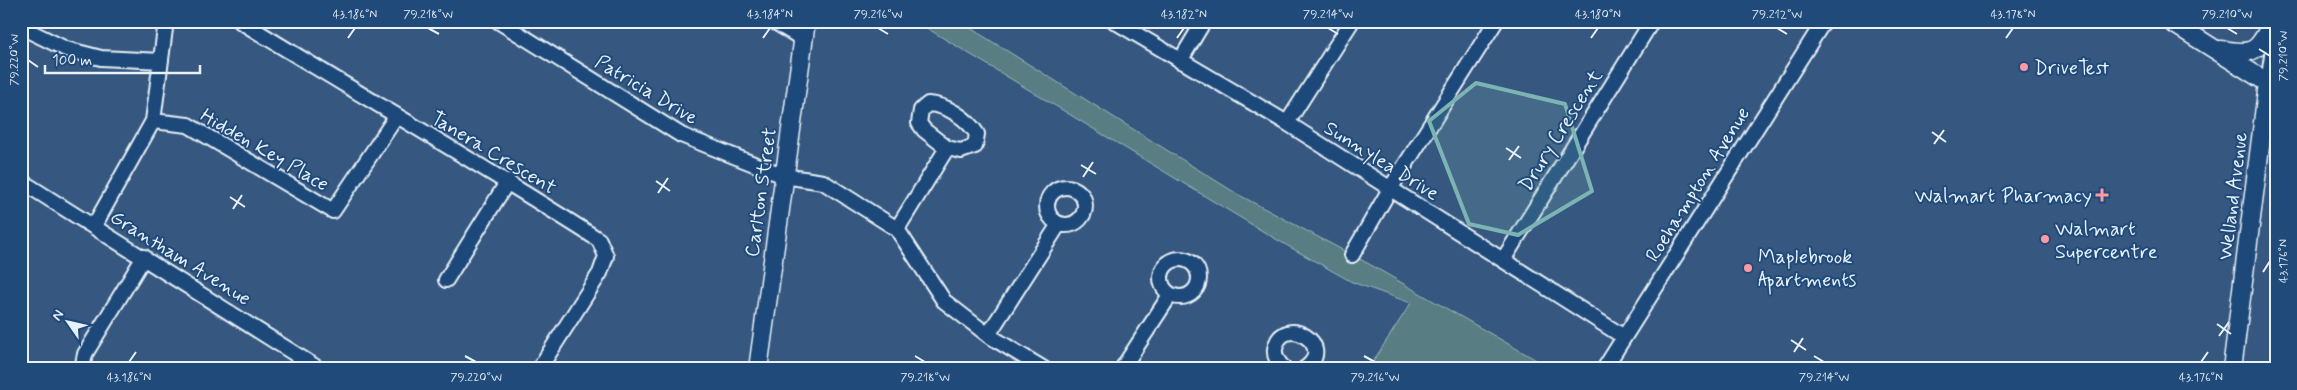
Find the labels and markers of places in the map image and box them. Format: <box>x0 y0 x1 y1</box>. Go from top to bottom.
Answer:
place label: DriveTest <box>2034 55 2109 82</box>
marker: DriveTest <box>2018 61 2030 73</box>
place label: Walmart Pharmacy <box>1915 183 2092 210</box>
marker: Walmart Pharmacy <box>2096 189 2108 201</box>
place label: Walmart Supercentre <box>2055 216 2158 266</box>
marker: Walmart Supercentre <box>2039 233 2051 245</box>
place label: Maplebrook Apartments <box>1758 244 1856 295</box>
marker: Maplebrook Apartments <box>1742 262 1754 274</box>

